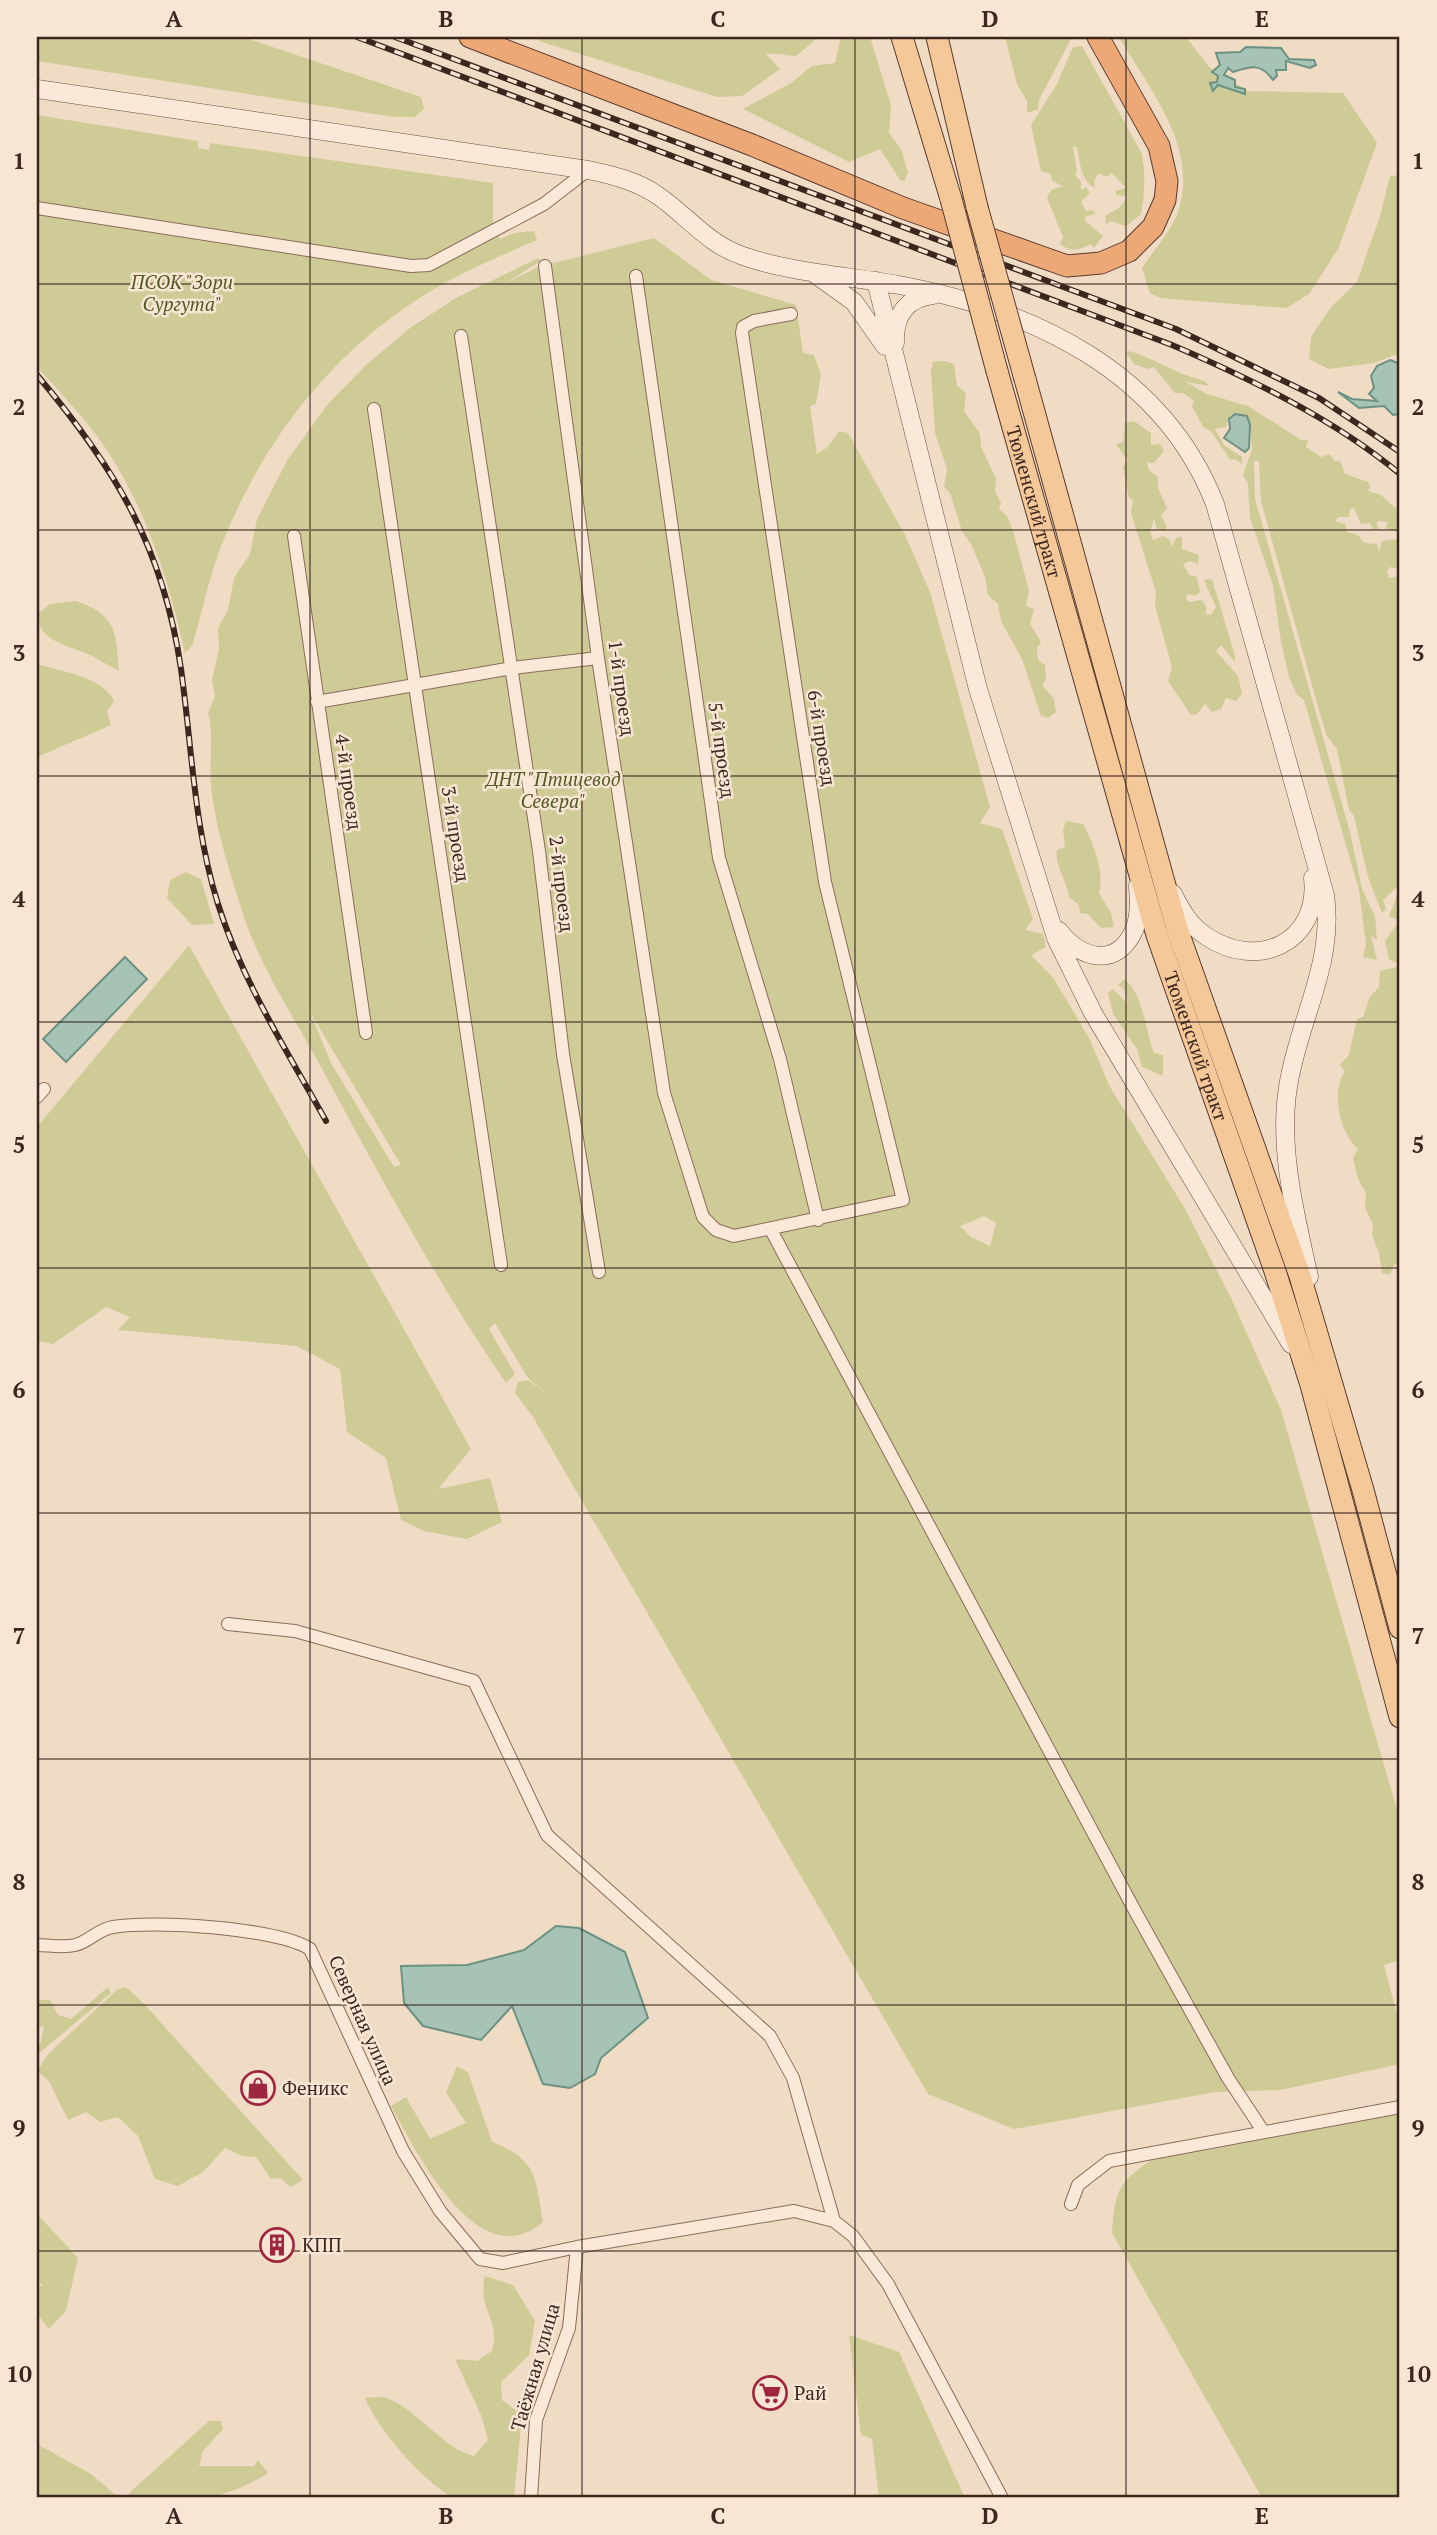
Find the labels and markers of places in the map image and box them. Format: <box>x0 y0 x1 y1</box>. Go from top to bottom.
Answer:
shop icon: Феникс <box>239 2069 277 2107</box>
place label: Феникс <box>282 2075 349 2100</box>
building icon: КПП <box>258 2226 296 2264</box>
place label: КПП <box>302 2232 342 2257</box>
supermarket icon: Рай <box>751 2374 789 2412</box>
place label: Рай <box>794 2380 827 2405</box>

